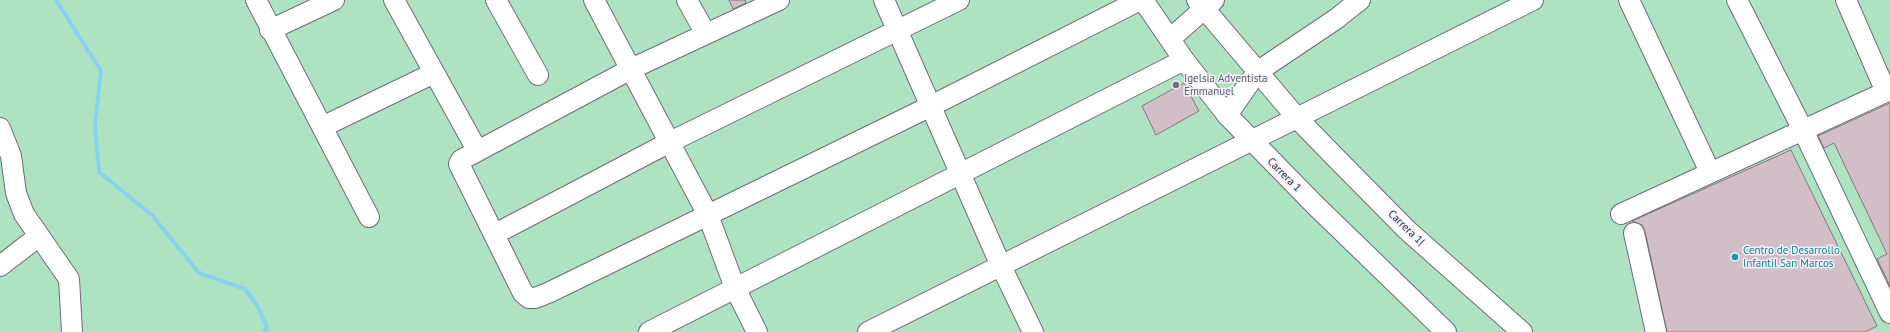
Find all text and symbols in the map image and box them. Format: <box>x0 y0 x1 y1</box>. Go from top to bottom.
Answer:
place label: Igelsia Adventista Emmanuel <box>1184 72 1268 98</box>
marker: Igelsia Adventista Emmanuel <box>1171 80 1181 90</box>
street label: Carrera 1 <box>1264 155 1304 195</box>
street label: Carrera 1| <box>1385 207 1427 249</box>
place label: Centro de Desarrollo Infantil San Marcos <box>1743 244 1840 270</box>
marker: Centro de Desarrollo Infantil San Marcos <box>1730 252 1740 262</box>

